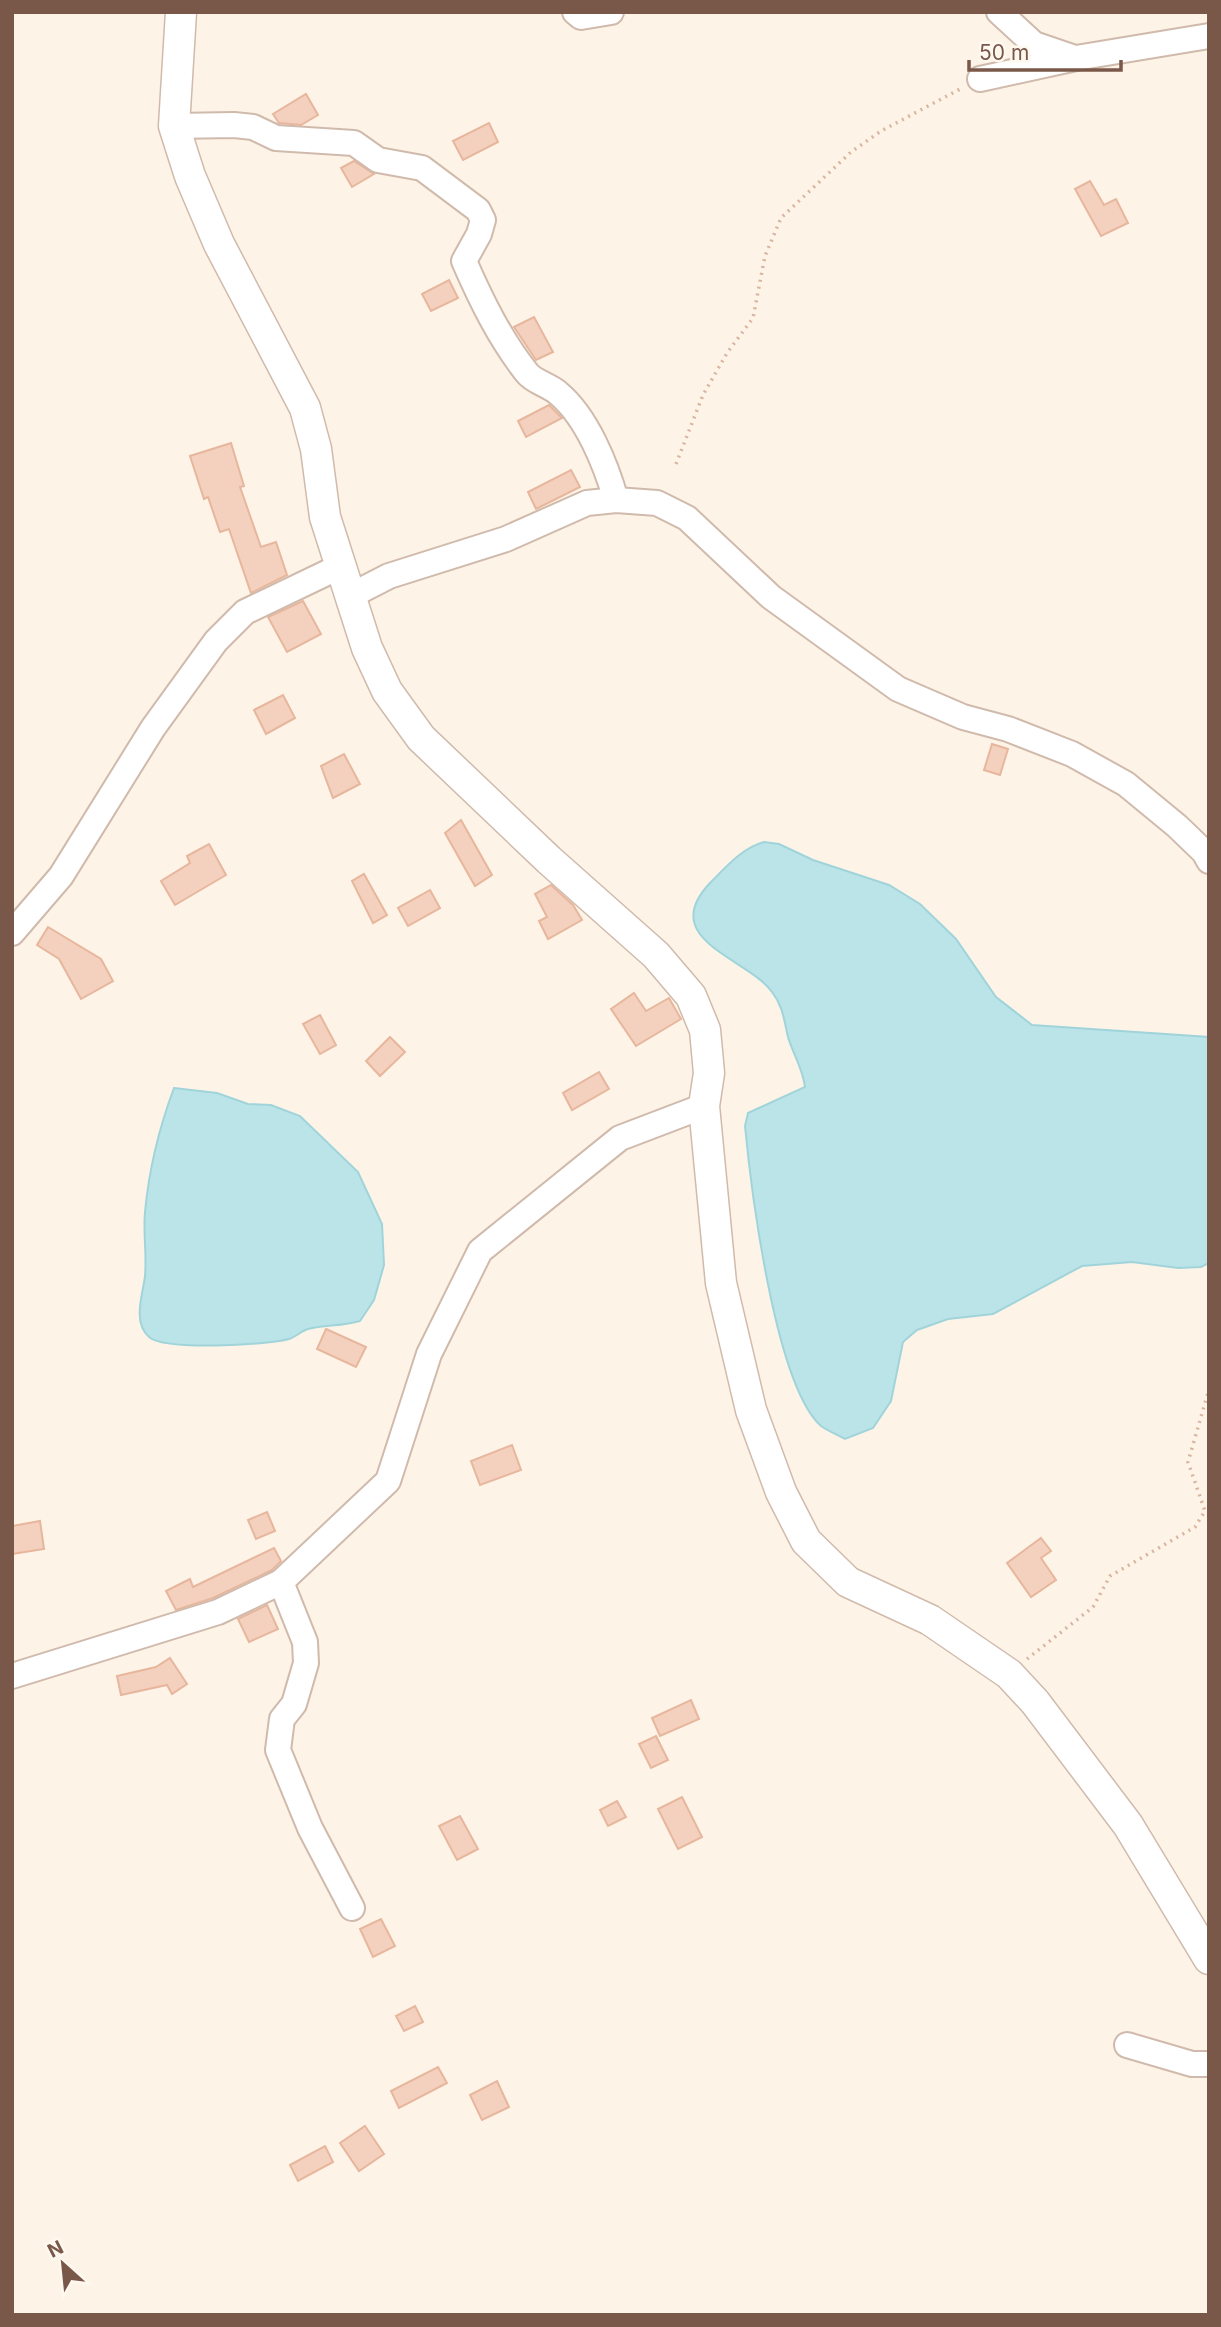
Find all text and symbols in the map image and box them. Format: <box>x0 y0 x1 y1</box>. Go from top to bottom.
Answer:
scale bar <box>969 28 1121 72</box>
text: 50 m <box>979 40 1029 65</box>
north arrow <box>28 2229 98 2299</box>
text: N <box>44 2236 67 2263</box>

